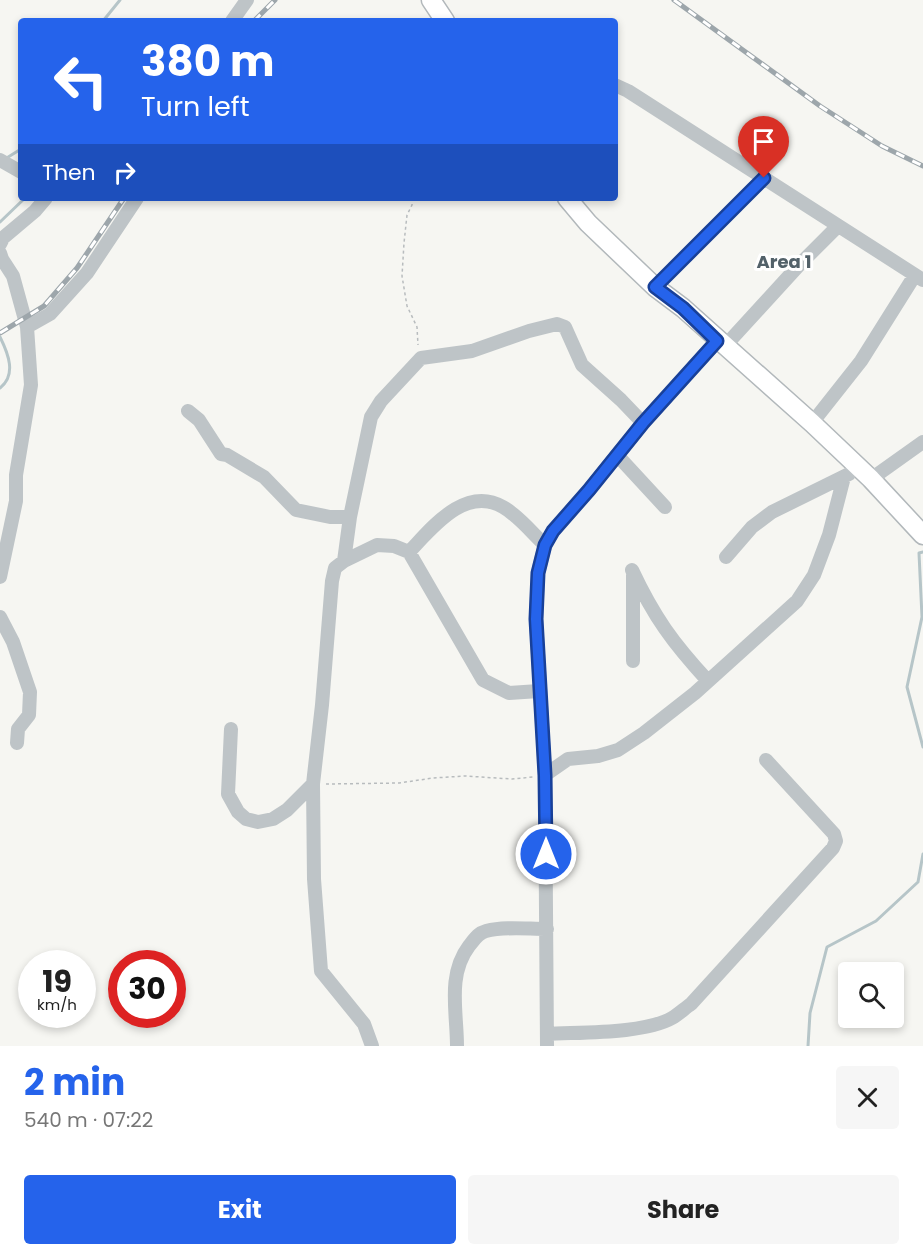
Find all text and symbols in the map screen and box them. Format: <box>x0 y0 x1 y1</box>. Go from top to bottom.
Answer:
text: 380 m <box>141 32 274 91</box>
icon: left <box>42 42 120 120</box>
text: Turn left <box>141 88 250 125</box>
pin <box>738 116 789 178</box>
icon: arrive <box>747 125 780 158</box>
icon: right <box>108 156 141 189</box>
text: Then <box>42 157 96 188</box>
district label: Area 1 <box>757 249 811 274</box>
position arrow <box>514 822 578 886</box>
speed limit sign: 30 <box>108 950 186 1028</box>
text: 19 <box>42 960 72 1003</box>
map controls <box>838 962 904 1028</box>
button: search <box>838 962 904 1028</box>
text: km/h <box>37 994 77 1015</box>
text: 2 min <box>24 1057 125 1108</box>
button: close <box>836 1066 899 1129</box>
text: 540 m · 07:22 <box>24 1106 153 1134</box>
button: Exit <box>24 1175 456 1244</box>
button: Share <box>468 1175 899 1244</box>

